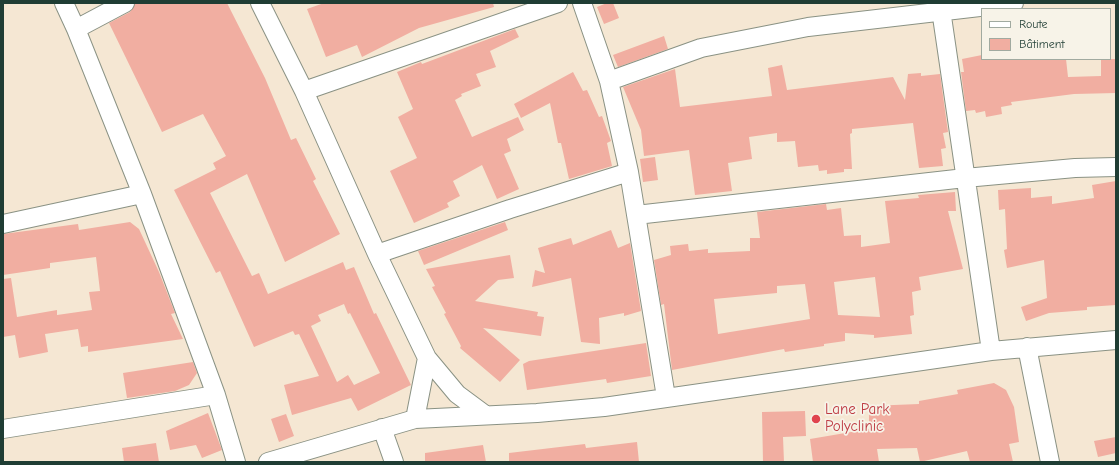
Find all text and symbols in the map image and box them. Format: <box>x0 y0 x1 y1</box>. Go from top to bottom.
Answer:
legend <box>981 8 1111 60</box>
text: Route <box>1019 17 1048 31</box>
text: Bâtiment <box>1019 37 1065 51</box>
place label: Lane Park Polyclinic <box>825 401 890 436</box>
marker: Lane Park Polyclinic <box>810 413 822 425</box>

